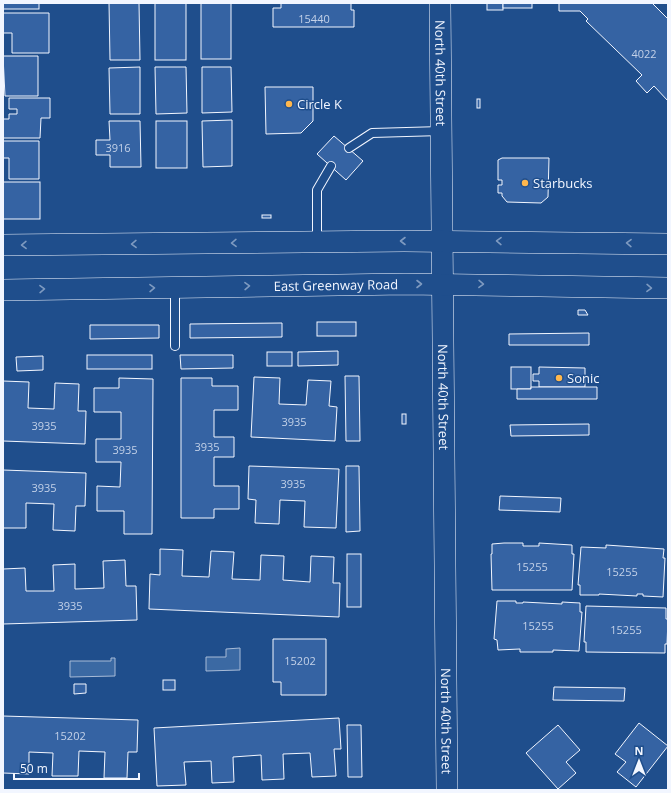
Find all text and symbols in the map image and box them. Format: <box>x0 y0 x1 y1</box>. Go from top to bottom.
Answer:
house number: 15440 <box>298 11 330 26</box>
street label: North 40th Street <box>431 20 450 127</box>
house number: 4022 <box>631 46 657 61</box>
place label: Circle K <box>297 95 342 113</box>
marker: Circle K <box>284 99 294 109</box>
house number: 3916 <box>105 140 131 155</box>
place label: Starbucks <box>533 174 592 192</box>
marker: Starbucks <box>520 178 530 188</box>
one-way arrow <box>400 237 406 245</box>
one-way arrow <box>496 237 502 245</box>
one-way arrow <box>231 238 237 247</box>
one-way arrow <box>626 239 632 247</box>
one-way arrow <box>131 240 137 248</box>
one-way arrow <box>21 241 27 249</box>
street label: East Greenway Road <box>274 275 398 295</box>
one-way arrow <box>416 280 422 288</box>
one-way arrow <box>478 280 484 288</box>
one-way arrow <box>244 282 250 290</box>
one-way arrow <box>149 283 155 292</box>
one-way arrow <box>646 284 652 292</box>
one-way arrow <box>39 285 45 293</box>
street label: North 40th Street <box>434 344 453 451</box>
place label: Sonic <box>567 369 599 387</box>
marker: Sonic <box>554 373 564 383</box>
house number: 3935 <box>281 414 307 429</box>
house number: 3935 <box>31 418 57 433</box>
house number: 3935 <box>194 439 220 454</box>
house number: 3935 <box>112 442 138 457</box>
house number: 3935 <box>280 476 306 491</box>
house number: 3935 <box>31 480 57 495</box>
house number: 15255 <box>516 559 548 574</box>
house number: 15255 <box>606 564 638 579</box>
house number: 3935 <box>57 598 83 613</box>
house number: 15255 <box>522 618 554 633</box>
house number: 15255 <box>610 622 642 637</box>
house number: 15202 <box>284 653 316 668</box>
street label: North 40th Street <box>437 668 456 775</box>
house number: 15202 <box>54 728 86 743</box>
north arrow <box>619 741 659 781</box>
text: N <box>635 743 643 758</box>
scale bar <box>14 755 139 781</box>
text: 50 m <box>20 760 48 777</box>

